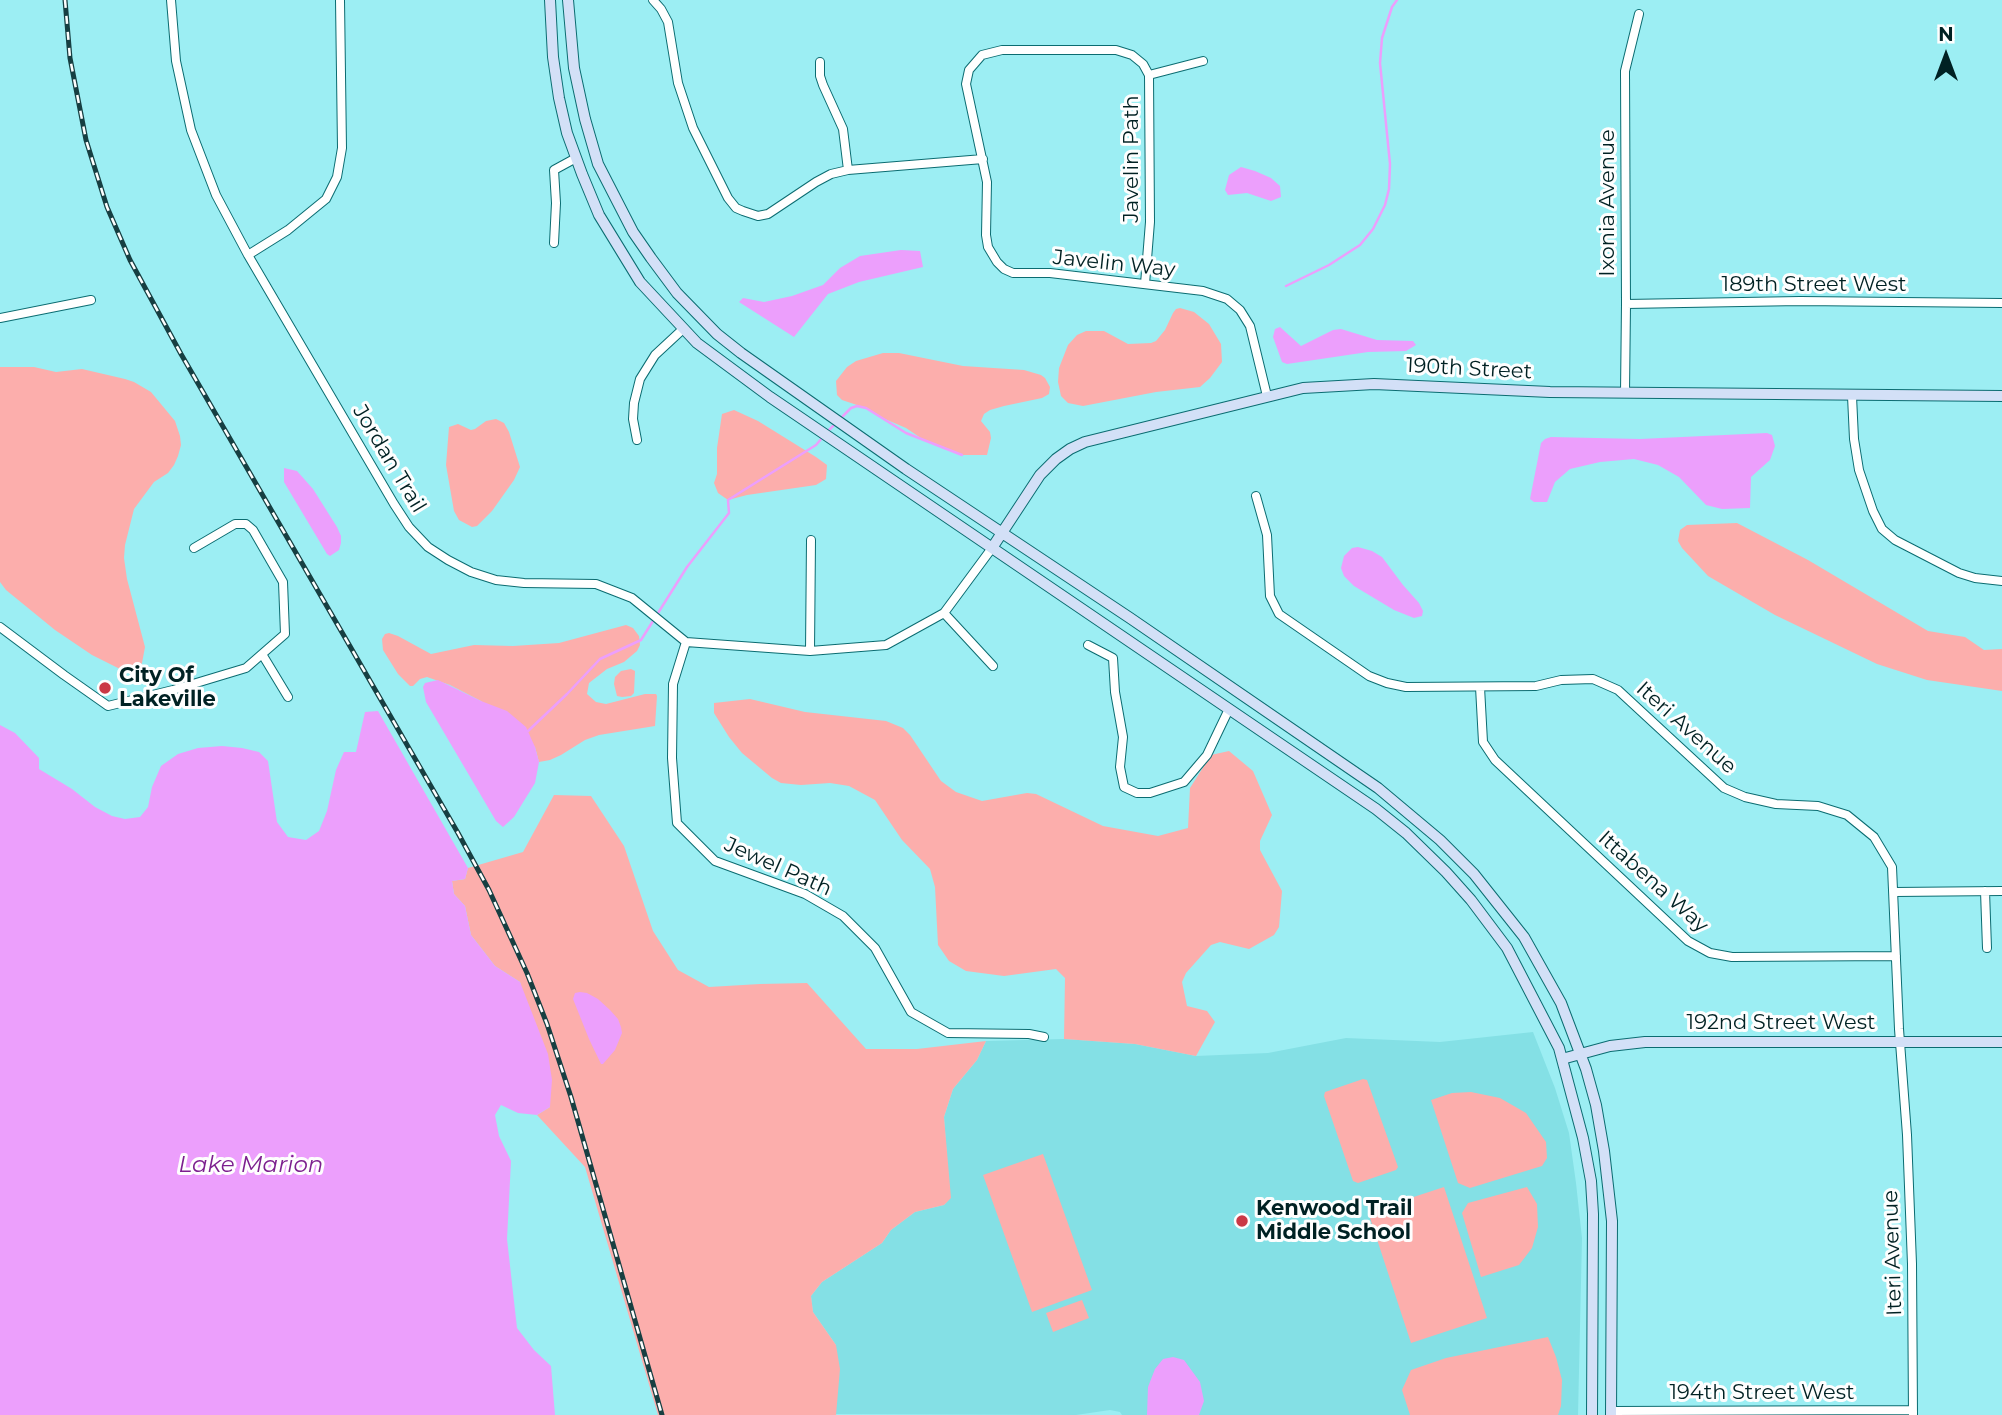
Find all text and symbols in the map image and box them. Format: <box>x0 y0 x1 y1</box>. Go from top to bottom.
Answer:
north arrow <box>1911 21 1981 91</box>
text: N <box>1938 23 1954 46</box>
street label: Javelin Path <box>1119 95 1145 223</box>
street label: Ixonia Avenue <box>1595 129 1621 277</box>
street label: Javelin Way <box>1052 245 1176 283</box>
street label: 189th Street West <box>1722 272 1906 298</box>
street label: 190th Street <box>1405 353 1533 385</box>
street label: Jordan Trail <box>347 401 431 517</box>
place label: City Of Lakeville <box>119 663 216 713</box>
street label: Iteri Avenue <box>1631 677 1741 779</box>
marker: City Of Lakeville <box>97 680 113 696</box>
street label: Ittabena Way <box>1593 826 1713 938</box>
street label: Jewel Path <box>720 832 836 902</box>
street label: 192nd Street West <box>1687 1010 1875 1036</box>
water label: Lake Marion <box>179 1151 323 1179</box>
street label: Iteri Avenue <box>1878 1190 1908 1316</box>
place label: Kenwood Trail Middle School <box>1256 1196 1413 1246</box>
marker: Kenwood Trail Middle School <box>1234 1213 1250 1229</box>
street label: 194th Street West <box>1669 1380 1855 1406</box>

